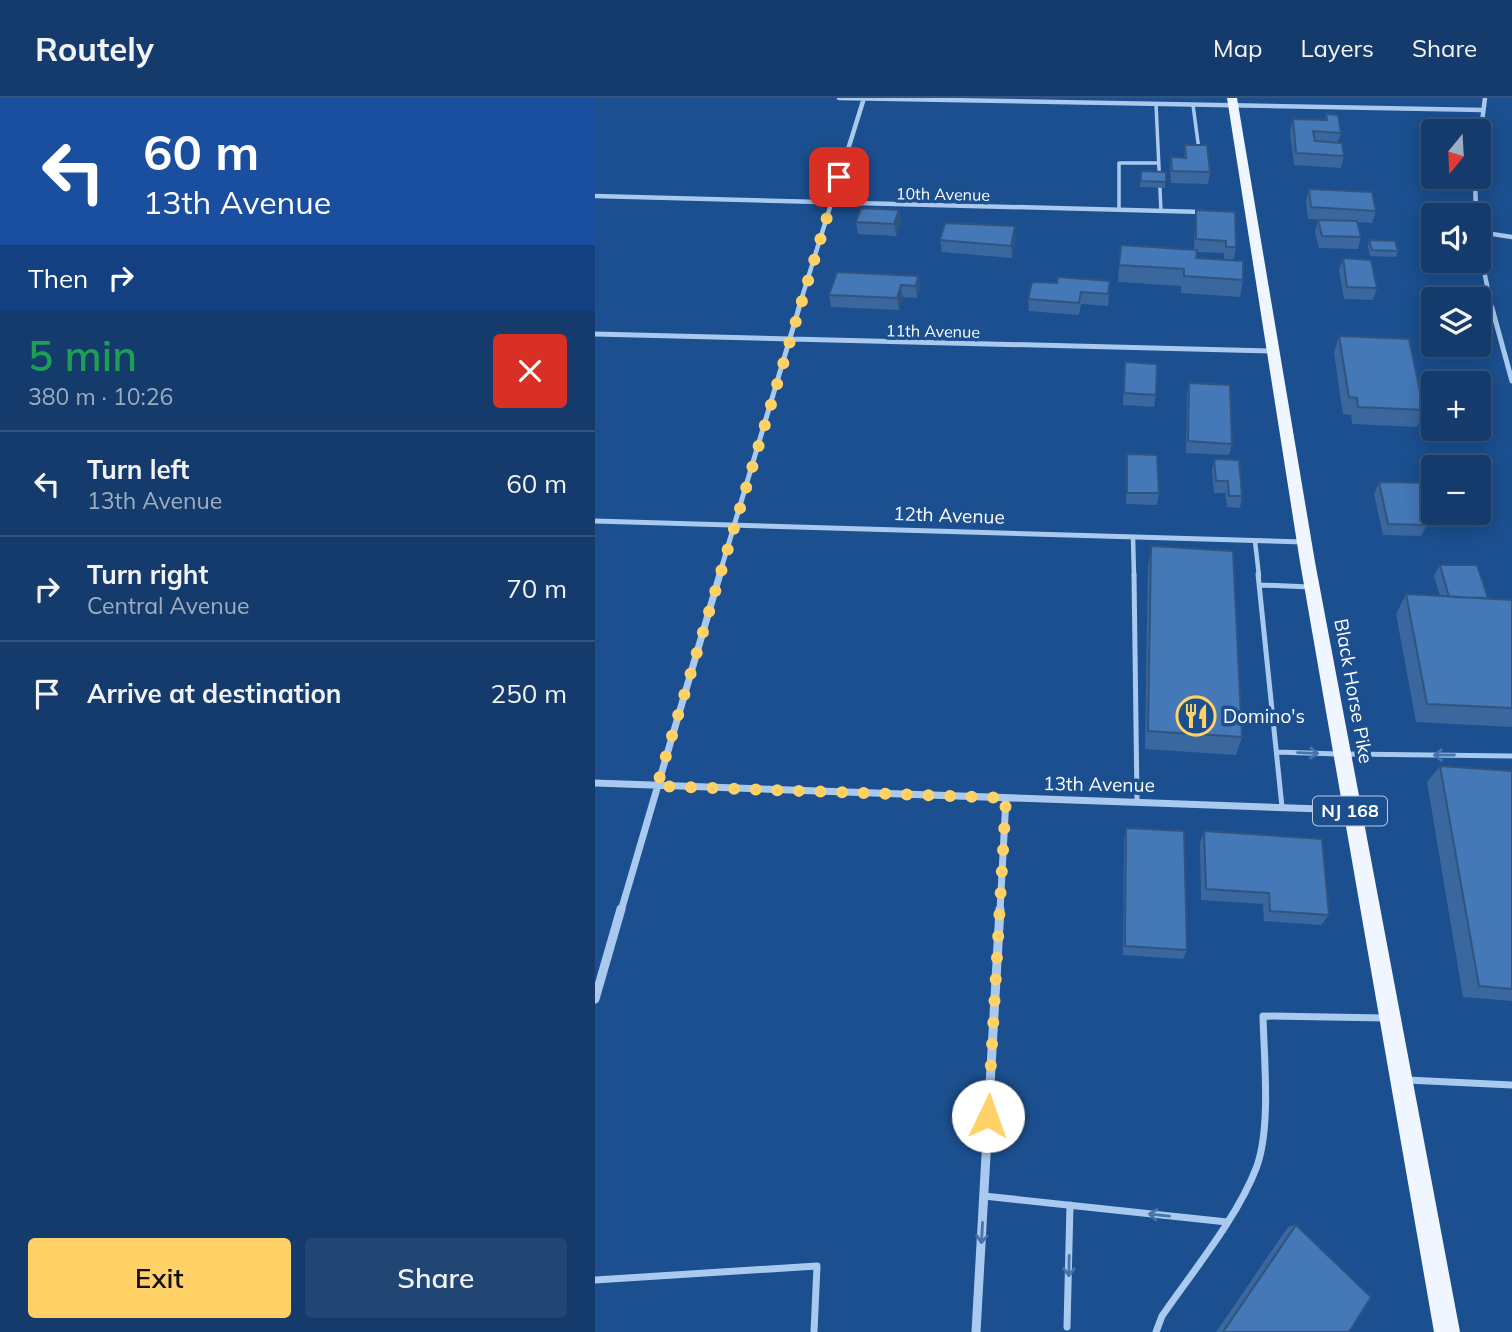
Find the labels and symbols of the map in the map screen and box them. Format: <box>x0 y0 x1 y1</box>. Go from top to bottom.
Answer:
north arrow <box>1421 119 1491 189</box>
pin <box>809 147 869 207</box>
street label: 10th Avenue <box>896 183 990 205</box>
street label: 11th Avenue <box>886 320 980 342</box>
street label: 12th Avenue <box>893 501 1005 529</box>
street label: Black Horse Pike <box>1329 617 1379 765</box>
restaurant icon: Domino's <box>1175 695 1217 737</box>
place label: Domino's <box>1223 704 1305 728</box>
one-way arrow <box>1297 747 1320 760</box>
one-way arrow <box>1433 748 1456 762</box>
street label: 13th Avenue <box>1043 771 1155 797</box>
road number: NJ 168 <box>1313 796 1387 826</box>
position arrow <box>951 1079 1025 1153</box>
one-way arrow <box>1148 1208 1171 1221</box>
one-way arrow <box>975 1221 988 1244</box>
one-way arrow <box>1062 1255 1075 1278</box>

